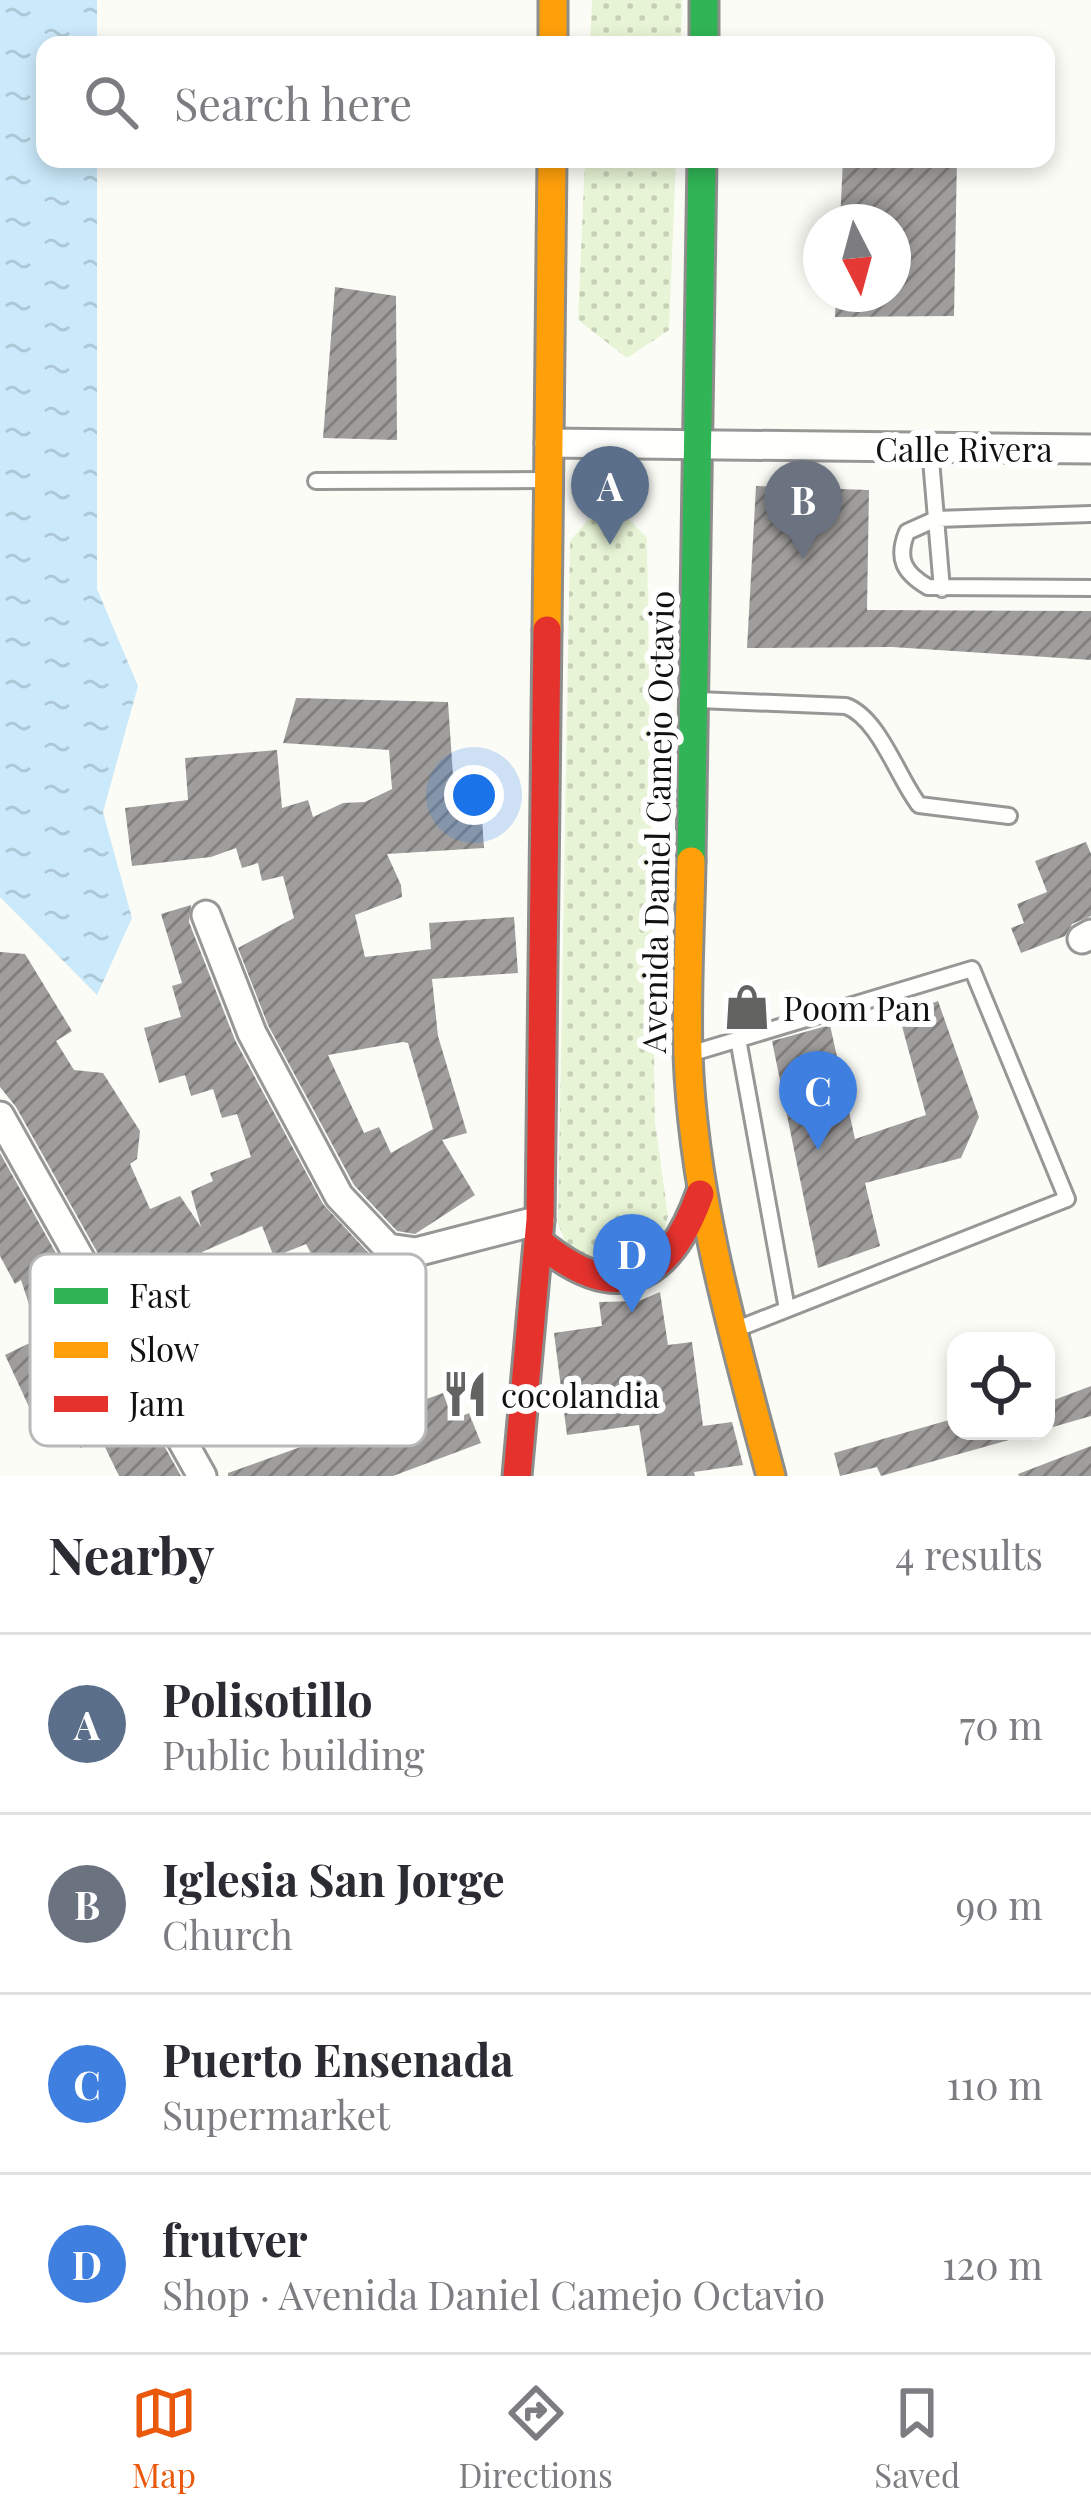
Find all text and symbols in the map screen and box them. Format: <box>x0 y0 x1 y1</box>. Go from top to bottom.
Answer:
search box <box>36 36 1055 168</box>
icon: search <box>78 69 144 135</box>
text: Search here <box>174 72 412 132</box>
north arrow <box>803 204 911 312</box>
street label: Calle Rivera <box>875 426 1053 470</box>
pin: A <box>571 446 649 545</box>
pin: B <box>764 460 842 559</box>
street label: Avenida Daniel Camejo Octavio <box>630 590 682 1055</box>
your location <box>444 765 504 825</box>
shop icon: Poom Pan <box>722 982 772 1032</box>
place label: Poom Pan <box>783 985 931 1029</box>
pin: C <box>779 1051 857 1150</box>
pin: D <box>593 1214 671 1313</box>
legend <box>30 1254 426 1446</box>
text: Fast <box>129 1272 191 1316</box>
text: Slow <box>129 1326 200 1370</box>
map controls <box>947 1332 1055 1440</box>
button: locate <box>947 1332 1055 1440</box>
restaurant icon: cocolandia <box>440 1369 490 1419</box>
place label: cocolandia <box>501 1372 660 1416</box>
text: Jam <box>128 1380 185 1424</box>
text: Nearby <box>48 1520 214 1588</box>
text: 4 results <box>895 1528 1043 1580</box>
text: Polisotillo <box>162 1668 373 1728</box>
text: A <box>74 1698 100 1750</box>
text: 70 m <box>959 1698 1043 1750</box>
text: Public building <box>162 1728 425 1780</box>
text: Iglesia San Jorge <box>162 1848 505 1908</box>
text: B <box>74 1878 100 1930</box>
text: 90 m <box>955 1878 1043 1930</box>
text: Church <box>162 1908 293 1960</box>
text: Puerto Ensenada <box>162 2028 514 2088</box>
text: C <box>73 2058 101 2110</box>
text: 110 m <box>946 2058 1043 2110</box>
text: Supermarket <box>162 2088 390 2140</box>
text: frutver <box>162 2208 308 2268</box>
text: D <box>72 2238 102 2290</box>
text: 120 m <box>942 2238 1043 2290</box>
text: Shop · Avenida Daniel Camejo Octavio <box>162 2268 825 2320</box>
tab: Map <box>131 2380 197 2496</box>
tab: Directions <box>458 2380 613 2496</box>
tab: Saved <box>874 2380 960 2496</box>

